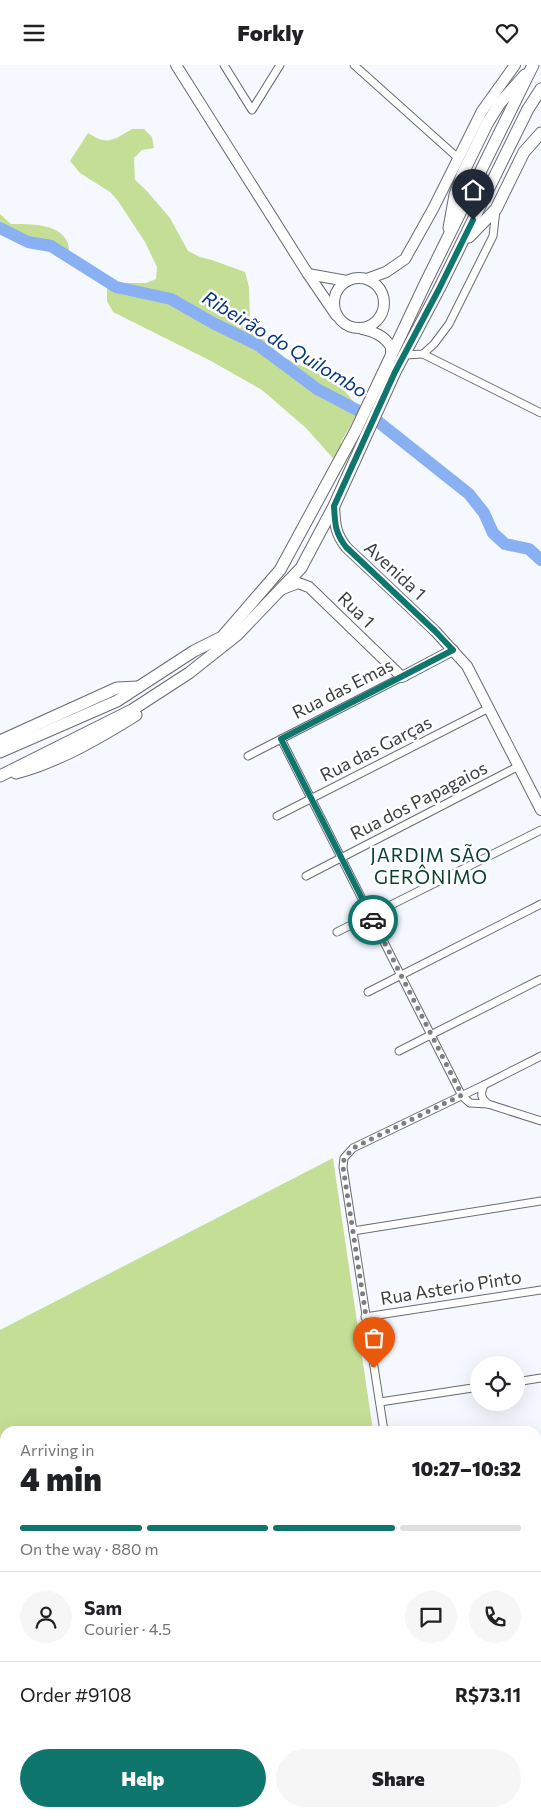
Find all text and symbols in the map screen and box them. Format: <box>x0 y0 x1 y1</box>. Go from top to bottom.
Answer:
icon: menu <box>20 19 48 47</box>
text: Forkly <box>237 19 304 46</box>
icon: heart <box>493 19 521 47</box>
pin <box>452 169 494 220</box>
icon: home <box>459 176 487 204</box>
water label: Ribeirão do Quilombo <box>199 285 372 402</box>
street label: Avenida 1 <box>360 536 431 604</box>
street label: Rua 1 <box>334 587 380 632</box>
street label: Rua das Emas <box>288 653 397 723</box>
street label: Rua das Garças <box>316 711 435 786</box>
street label: Rua dos Papagaios <box>346 756 491 844</box>
district label: JARDIM SÃO GERÔNIMO <box>370 843 492 888</box>
courier <box>348 895 398 945</box>
icon: car <box>359 906 387 934</box>
street label: Rua Asterio Pinto <box>379 1265 523 1309</box>
pin <box>353 1317 395 1368</box>
icon: bag <box>360 1324 388 1352</box>
map controls <box>470 1356 525 1411</box>
button: locate <box>470 1356 525 1411</box>
text: Arriving in <box>20 1440 94 1459</box>
text: 10:27–10:32 <box>412 1457 521 1480</box>
text: 4 min <box>20 1458 102 1498</box>
text: On the way · 880 m <box>20 1539 158 1558</box>
button: person <box>20 1591 72 1643</box>
button: chat <box>405 1591 457 1643</box>
button: phone <box>469 1591 521 1643</box>
text: Sam <box>84 1596 122 1619</box>
text: Courier · 4.5 <box>84 1619 171 1638</box>
text: Order #9108 <box>20 1683 132 1706</box>
text: R$73.11 <box>455 1683 521 1706</box>
button: Help <box>20 1749 266 1807</box>
button: Share <box>276 1749 521 1807</box>

